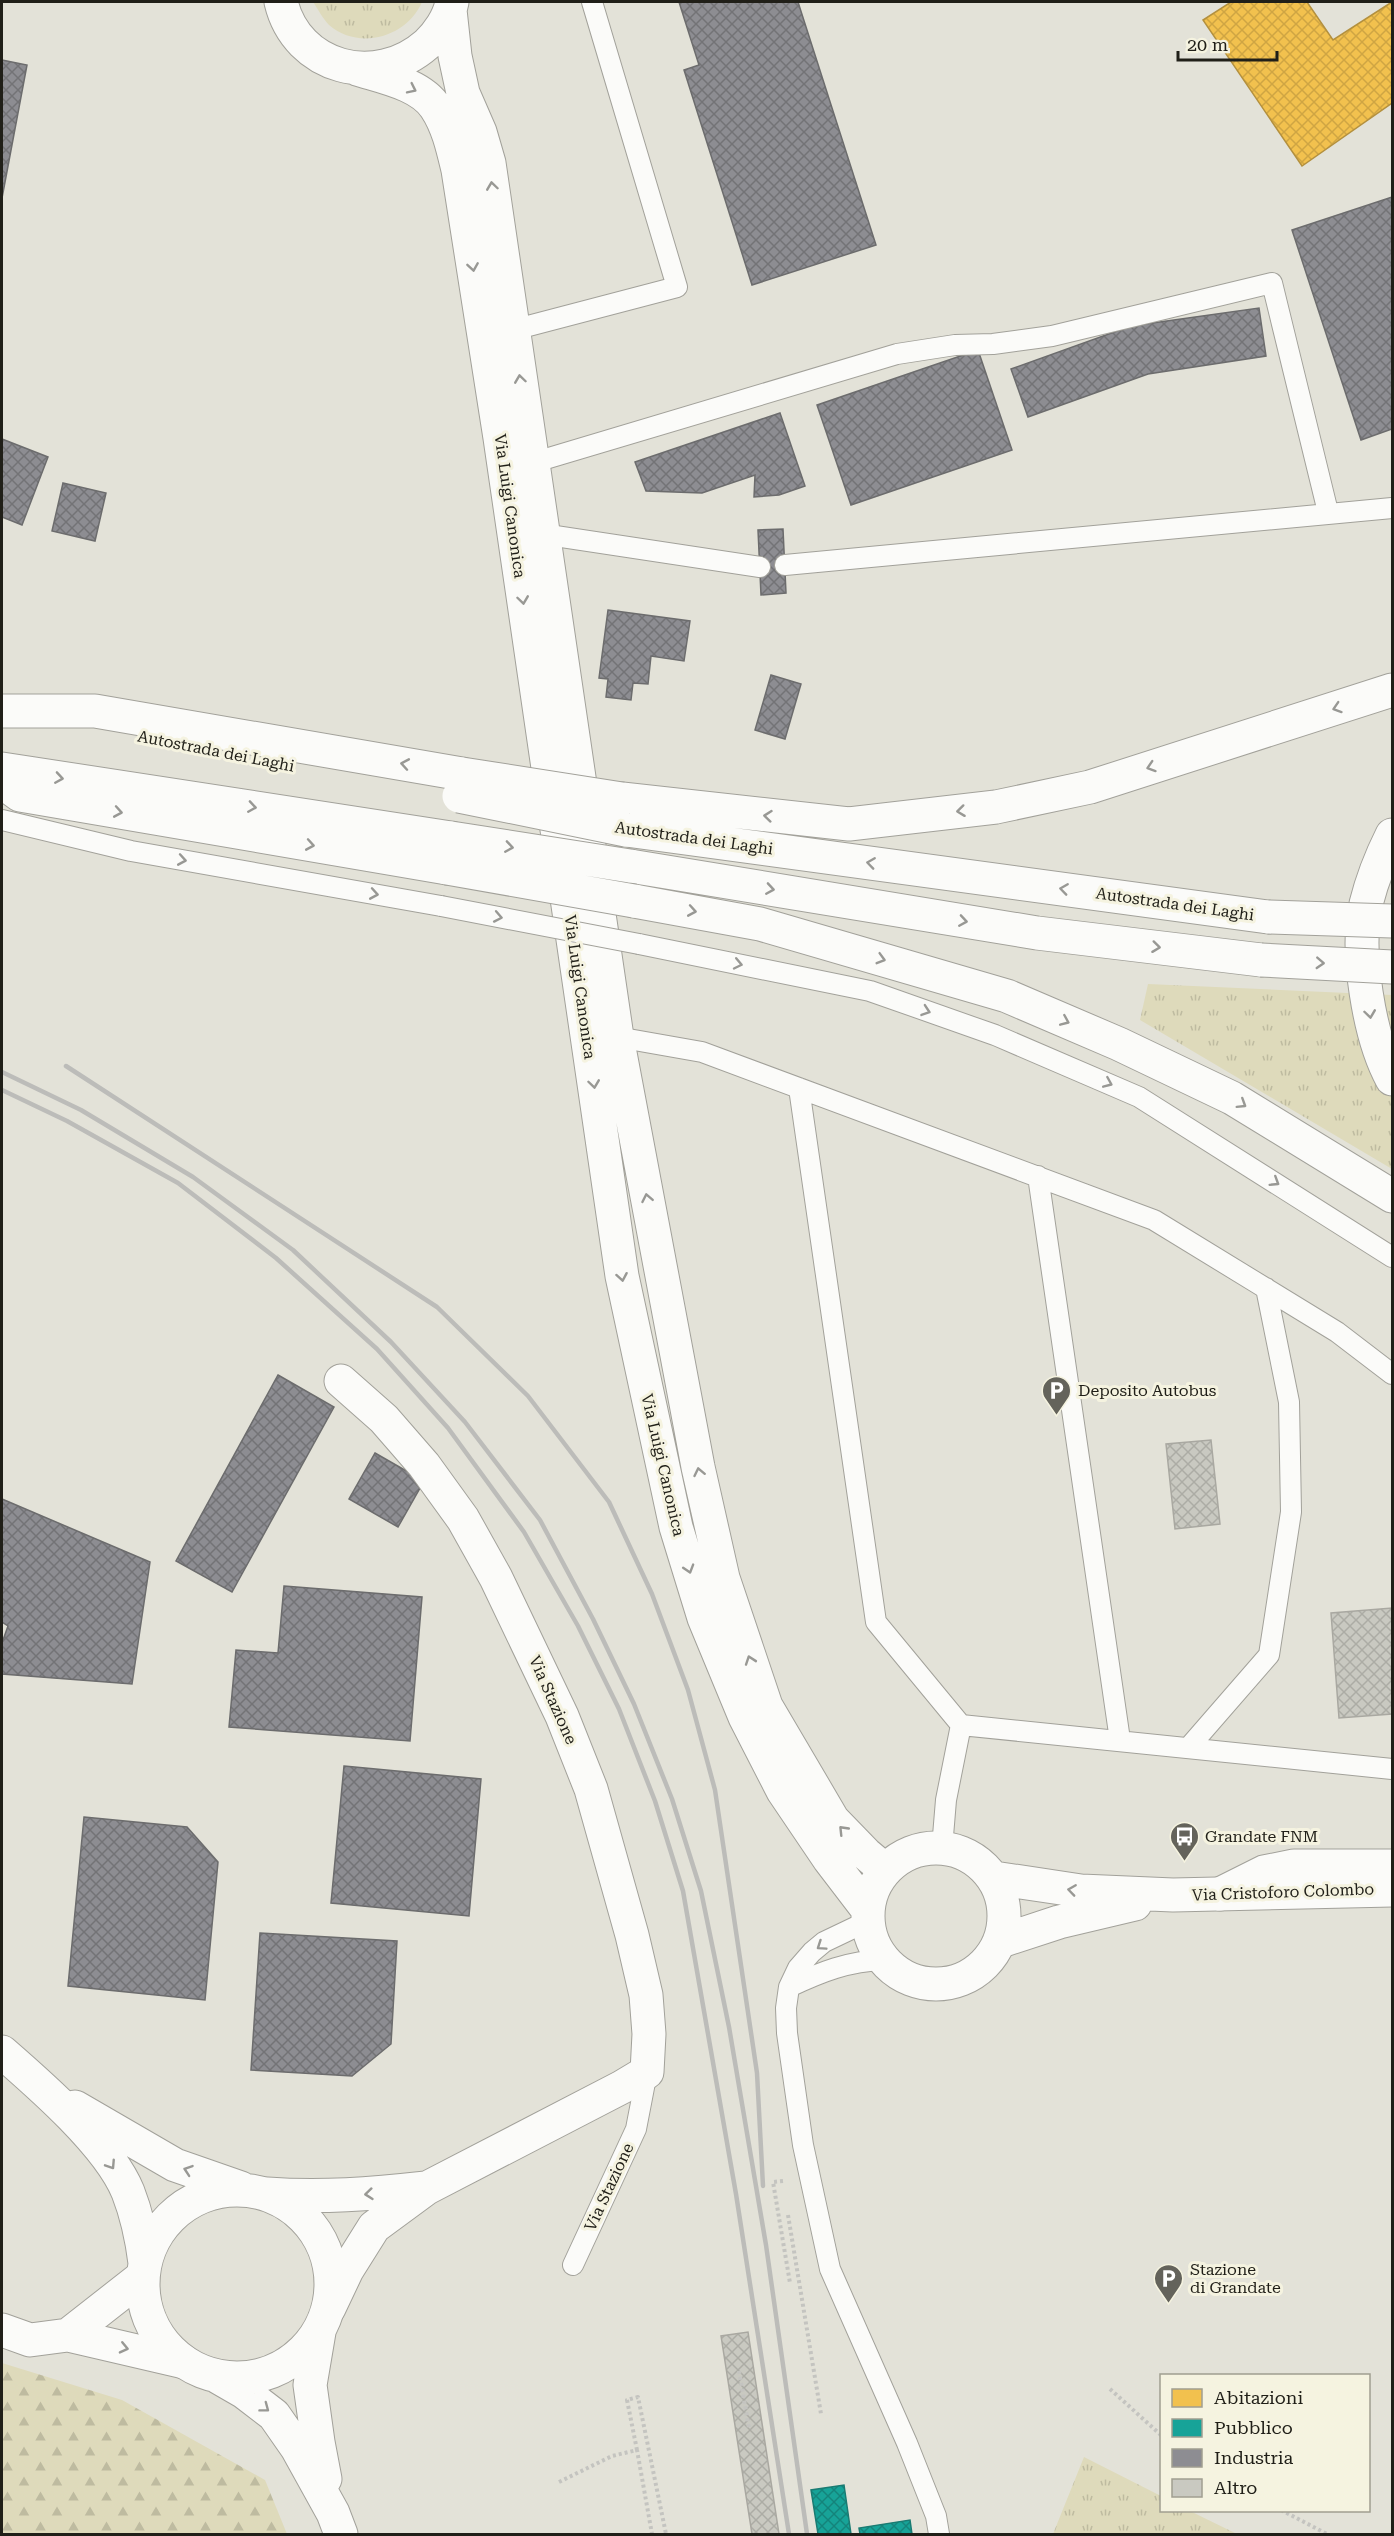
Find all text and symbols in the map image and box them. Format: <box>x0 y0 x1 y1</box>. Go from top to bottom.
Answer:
scale bar <box>1178 24 1277 62</box>
text: 20 m <box>1187 34 1228 55</box>
one-way arrow <box>406 82 417 94</box>
one-way arrow <box>487 182 499 191</box>
one-way arrow <box>467 262 479 271</box>
one-way arrow <box>515 375 527 384</box>
street label: Via Luigi Canonica <box>490 433 530 580</box>
one-way arrow <box>517 596 529 605</box>
one-way arrow <box>1332 701 1343 713</box>
street label: Autostrada dei Laghi <box>136 726 296 776</box>
one-way arrow <box>400 758 410 771</box>
one-way arrow <box>1146 760 1157 772</box>
one-way arrow <box>55 771 64 783</box>
one-way arrow <box>247 801 257 813</box>
one-way arrow <box>957 804 966 817</box>
one-way arrow <box>112 805 122 818</box>
one-way arrow <box>763 810 772 822</box>
street label: Autostrada dei Laghi <box>614 817 774 859</box>
one-way arrow <box>304 838 314 851</box>
one-way arrow <box>504 840 514 853</box>
one-way arrow <box>176 853 186 866</box>
one-way arrow <box>867 857 876 869</box>
one-way arrow <box>765 882 775 895</box>
one-way arrow <box>1060 883 1069 896</box>
street label: Autostrada dei Laghi <box>1095 883 1255 925</box>
one-way arrow <box>368 887 378 900</box>
one-way arrow <box>686 904 696 917</box>
one-way arrow <box>493 910 503 923</box>
street label: Via Luigi Canonica <box>560 914 600 1061</box>
one-way arrow <box>957 914 967 927</box>
one-way arrow <box>1151 941 1160 953</box>
one-way arrow <box>875 952 886 964</box>
one-way arrow <box>1315 956 1324 969</box>
one-way arrow <box>732 957 742 970</box>
one-way arrow <box>921 1004 931 1017</box>
one-way arrow <box>1364 1009 1376 1019</box>
one-way arrow <box>1059 1014 1070 1026</box>
one-way arrow <box>1101 1076 1112 1088</box>
one-way arrow <box>587 1079 599 1089</box>
one-way arrow <box>1236 1096 1246 1108</box>
one-way arrow <box>1269 1175 1279 1187</box>
one-way arrow <box>641 1193 654 1203</box>
one-way arrow <box>615 1272 628 1282</box>
parking icon: Deposito Autobus <box>1041 1374 1073 1416</box>
place label: Deposito Autobus <box>1078 1381 1217 1400</box>
street label: Via Luigi Canonica <box>637 1392 689 1538</box>
one-way arrow <box>693 1467 706 1477</box>
one-way arrow <box>682 1563 694 1574</box>
street label: Via Stazione <box>525 1653 581 1747</box>
one-way arrow <box>745 1655 758 1666</box>
bus stop icon: Grandate FNM <box>1168 1820 1200 1862</box>
one-way arrow <box>839 1827 850 1837</box>
place label: Grandate FNM <box>1205 1827 1318 1846</box>
street label: Via Cristoforo Colombo <box>1192 1879 1375 1905</box>
one-way arrow <box>1068 1884 1077 1896</box>
one-way arrow <box>817 1939 828 1950</box>
street label: Via Stazione <box>580 2140 638 2234</box>
one-way arrow <box>104 2158 115 2169</box>
one-way arrow <box>183 2164 194 2177</box>
one-way arrow <box>365 2187 374 2200</box>
place label: Stazione di Grandate <box>1190 2260 1281 2297</box>
parking icon: Stazione di Grandate <box>1153 2262 1185 2304</box>
one-way arrow <box>119 2341 129 2354</box>
legend <box>1160 2374 1370 2512</box>
text: Abitazioni <box>1214 2387 1303 2408</box>
one-way arrow <box>259 2401 270 2412</box>
text: Pubblico <box>1214 2417 1293 2438</box>
text: Industria <box>1214 2447 1294 2468</box>
text: Altro <box>1214 2477 1257 2498</box>

